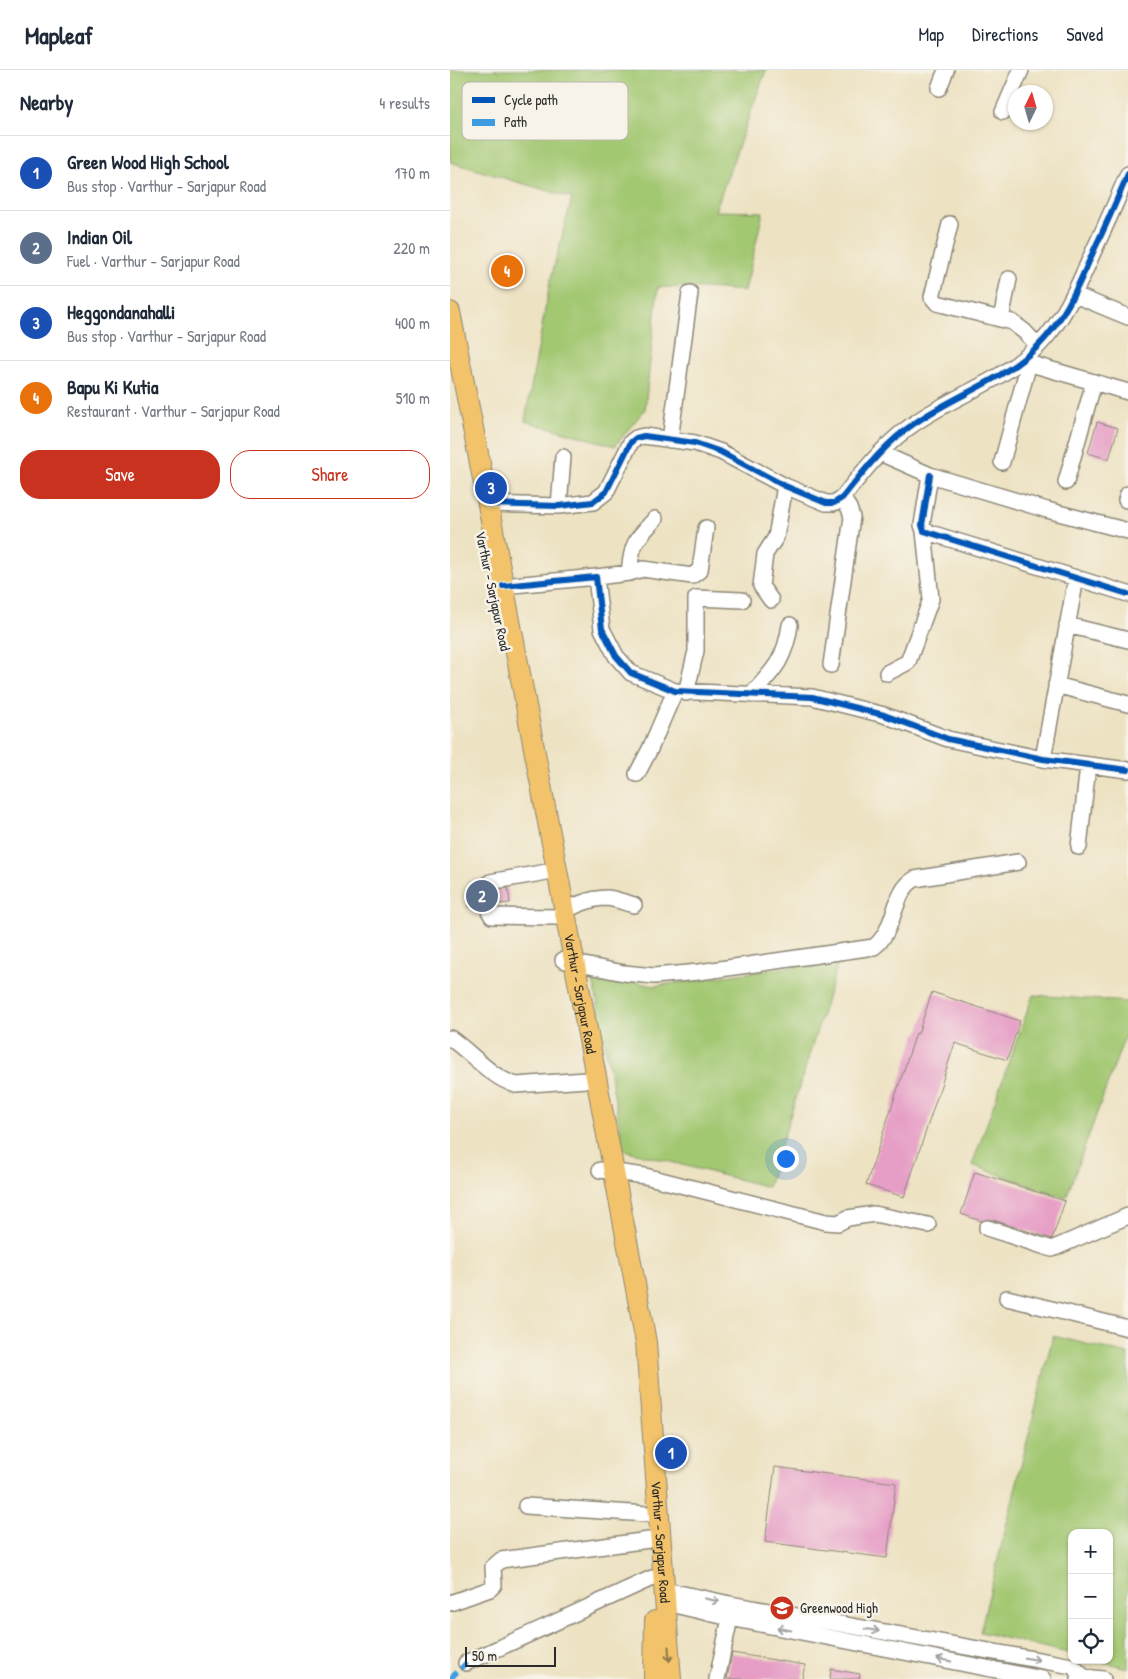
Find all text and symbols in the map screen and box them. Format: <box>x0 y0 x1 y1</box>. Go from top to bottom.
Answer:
text: Mapleaf <box>25 19 93 51</box>
text: Map <box>919 22 944 47</box>
text: Directions <box>972 22 1038 47</box>
text: Saved <box>1066 22 1103 47</box>
legend <box>462 82 628 140</box>
north arrow <box>1008 85 1053 130</box>
text: Nearby <box>20 88 73 117</box>
text: Cycle path <box>504 90 558 110</box>
text: 4 results <box>379 92 430 114</box>
text: Path <box>504 112 527 131</box>
text: Green Wood High School <box>67 149 229 175</box>
text: 1 <box>33 162 39 184</box>
text: 170 m <box>395 162 430 184</box>
text: Bus stop · Varthur - Sarjapur Road <box>67 175 266 197</box>
text: Indian Oil <box>67 224 132 250</box>
text: 2 <box>32 237 40 259</box>
text: 220 m <box>393 237 430 259</box>
text: Fuel · Varthur - Sarjapur Road <box>67 250 240 272</box>
pin: 4 <box>491 252 523 290</box>
text: Heggondanahalli <box>67 299 175 325</box>
text: 3 <box>32 312 40 334</box>
text: 400 m <box>395 312 430 334</box>
text: Bus stop · Varthur - Sarjapur Road <box>67 325 266 347</box>
text: Bapu Ki Kutia <box>67 374 159 400</box>
text: 4 <box>33 387 39 409</box>
text: 510 m <box>396 387 430 409</box>
text: Restaurant · Varthur - Sarjapur Road <box>67 400 280 422</box>
button: Save <box>20 450 220 499</box>
button: Share <box>230 450 430 499</box>
pin: 3 <box>475 469 507 507</box>
street label: Varthur - Sarjapur Road <box>471 529 516 653</box>
pin: 2 <box>466 877 498 915</box>
street label: Varthur - Sarjapur Road <box>560 932 602 1056</box>
your location <box>773 1146 799 1172</box>
pin: 1 <box>655 1434 687 1472</box>
street label: Varthur - Sarjapur Road <box>647 1480 675 1604</box>
map controls <box>1068 1529 1113 1664</box>
button: + <box>1068 1529 1113 1574</box>
button: − <box>1068 1574 1113 1619</box>
school or university icon: Greenwood High <box>769 1595 795 1621</box>
one-way arrow <box>704 1596 720 1605</box>
place label: Greenwood High <box>800 1598 878 1618</box>
button: locate <box>1068 1619 1113 1664</box>
one-way arrow <box>777 1624 793 1633</box>
one-way arrow <box>864 1625 880 1635</box>
scale bar <box>465 1644 556 1667</box>
text: 50 m <box>472 1646 497 1665</box>
one-way arrow <box>664 1646 674 1662</box>
one-way arrow <box>936 1654 952 1664</box>
one-way arrow <box>1023 1654 1039 1664</box>

